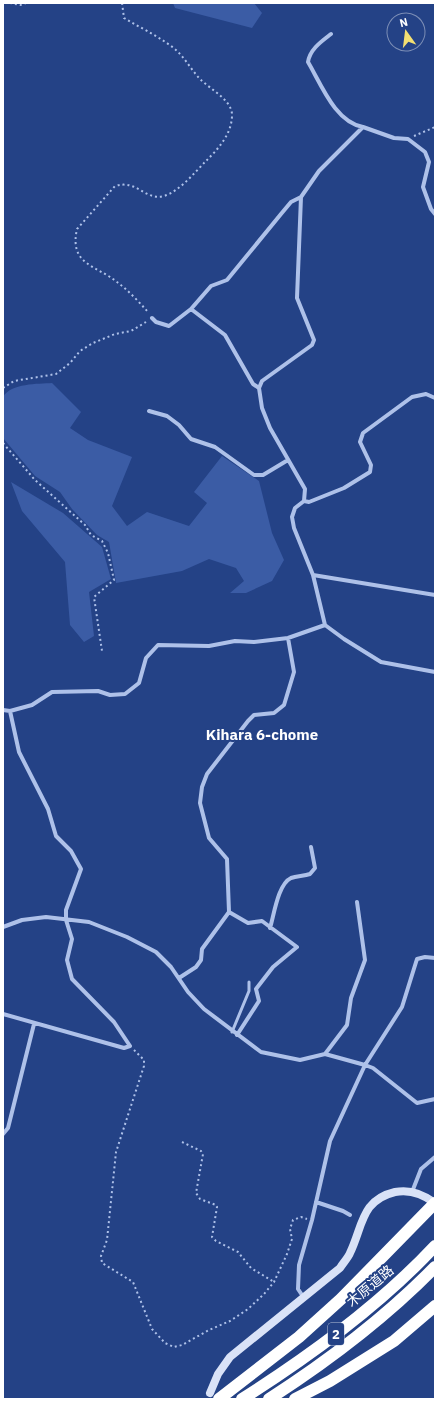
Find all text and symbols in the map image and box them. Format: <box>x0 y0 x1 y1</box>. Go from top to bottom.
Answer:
north arrow <box>386 12 426 52</box>
text: N <box>398 15 409 30</box>
district label: Kihara 6-chome <box>206 725 318 744</box>
street label: 木原道路 <box>343 1261 397 1311</box>
road number: 2 <box>328 1323 344 1345</box>

